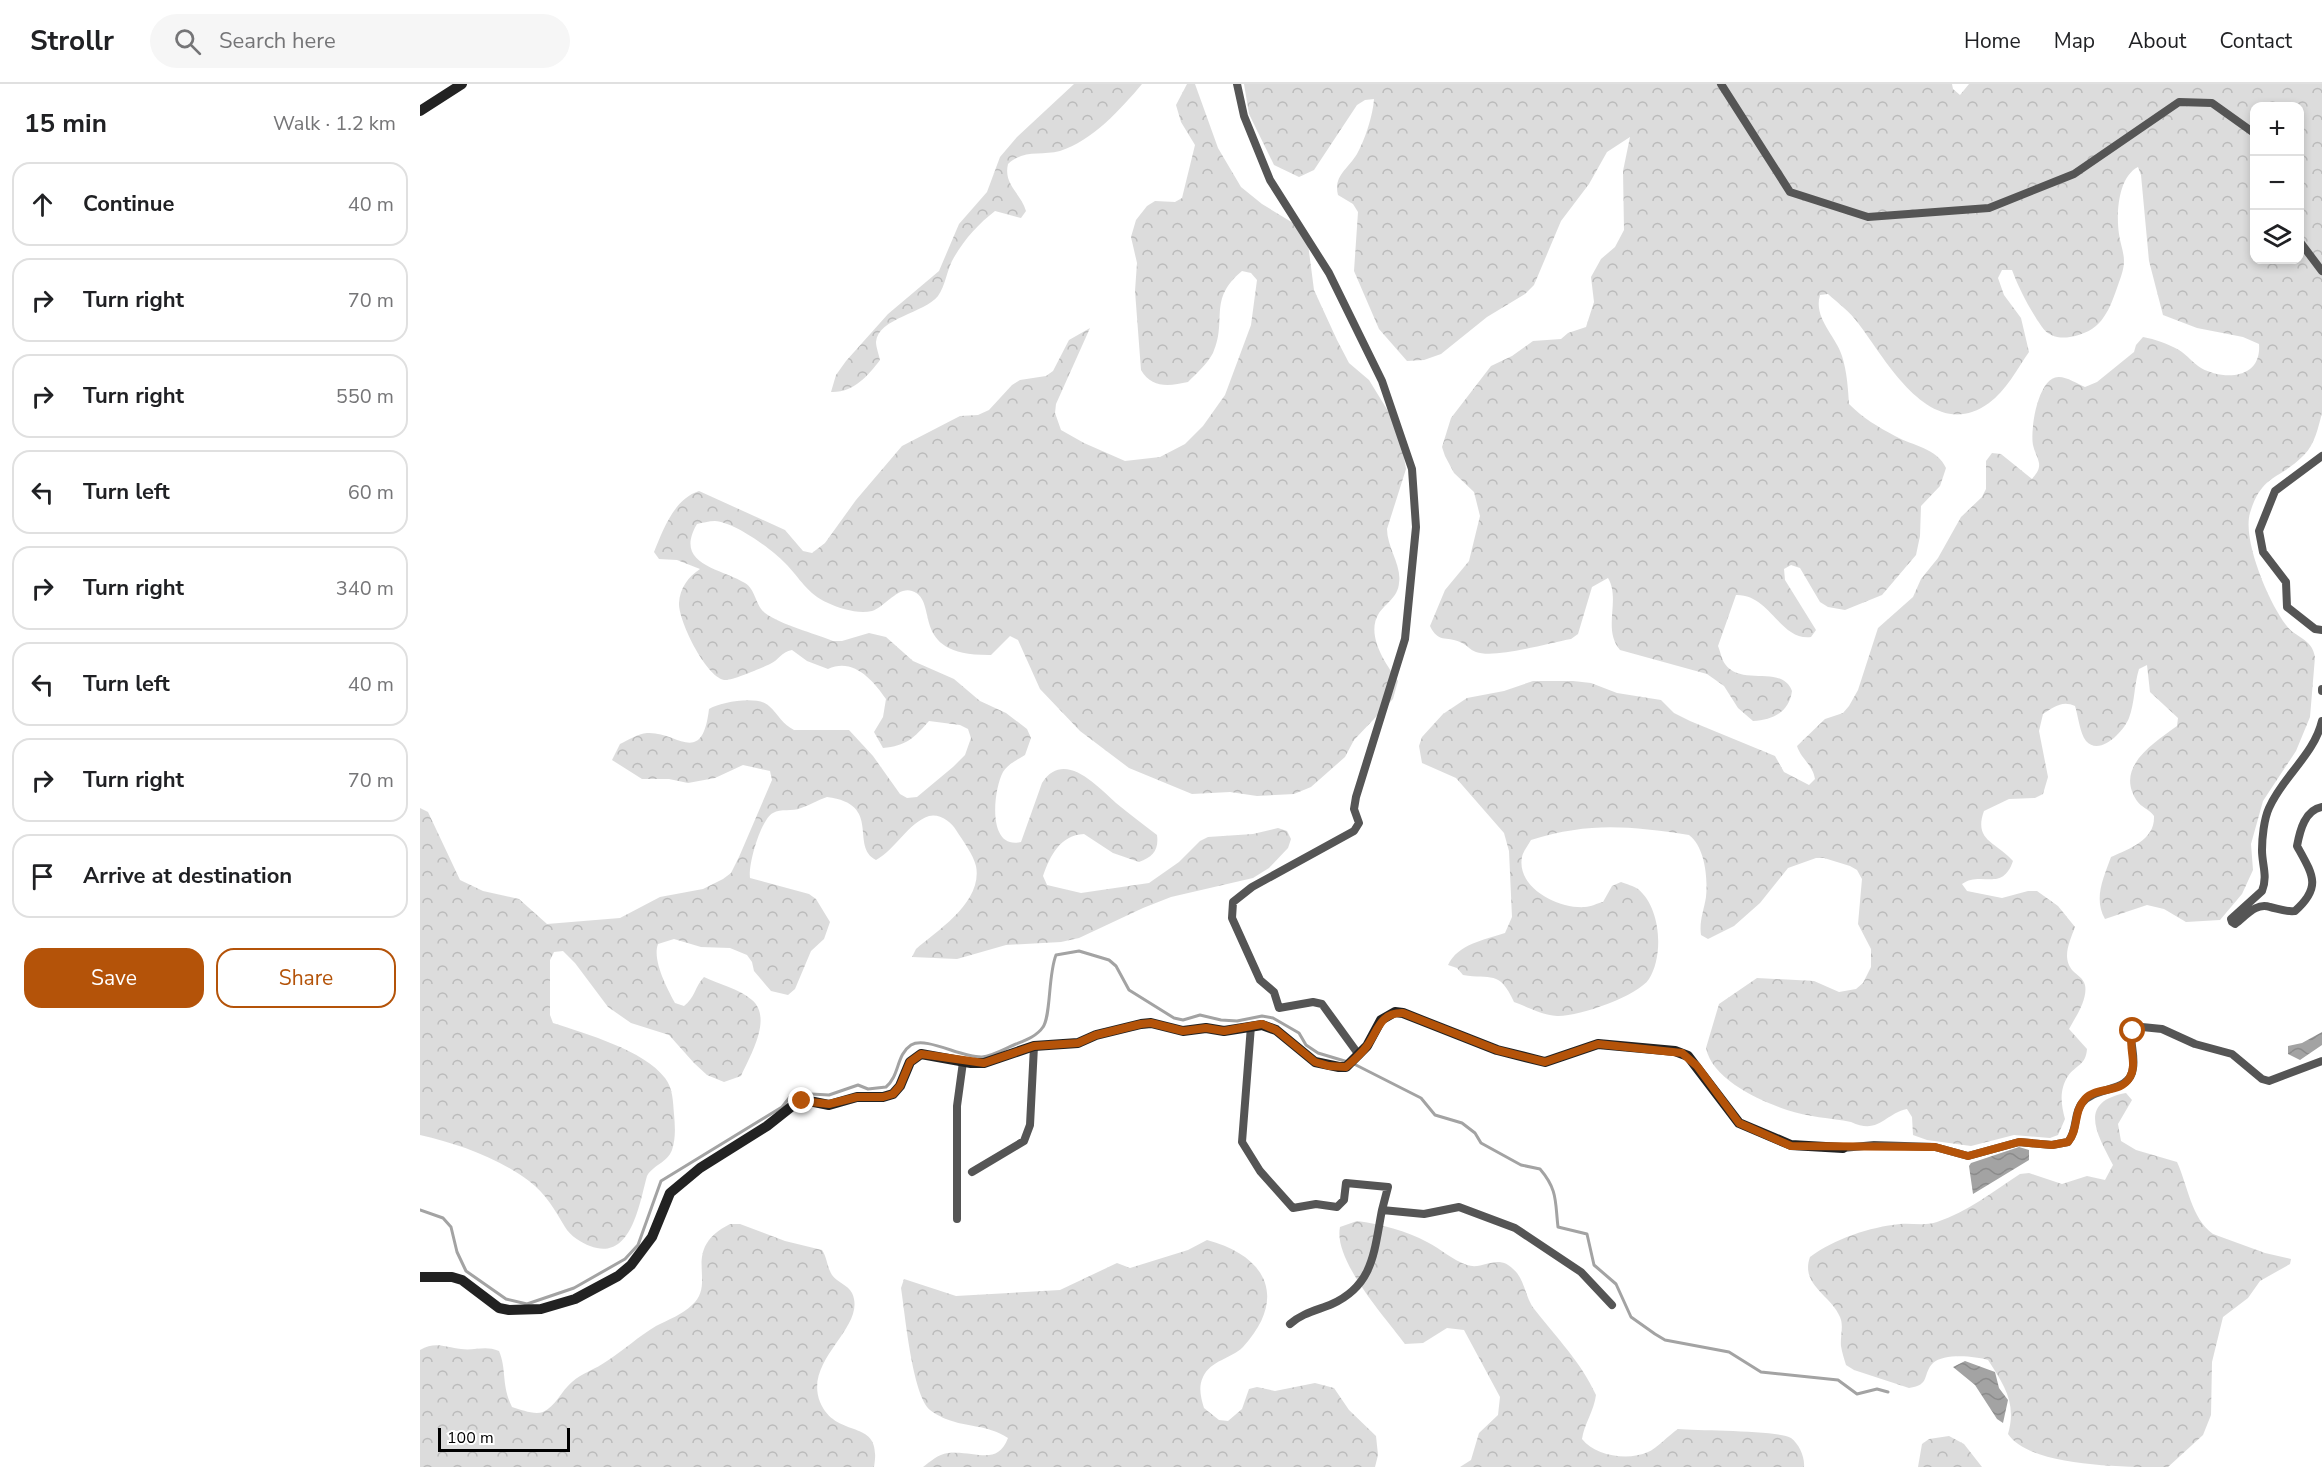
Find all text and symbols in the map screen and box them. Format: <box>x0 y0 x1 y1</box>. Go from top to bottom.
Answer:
search box <box>150 14 570 68</box>
text: Strollr <box>30 22 114 60</box>
icon: search <box>171 25 204 58</box>
text: Search here <box>219 26 336 56</box>
text: Home <box>1964 27 2021 55</box>
text: Map <box>2054 27 2095 55</box>
text: About <box>2128 27 2186 55</box>
text: Contact <box>2219 27 2292 55</box>
map controls <box>2250 102 2304 264</box>
button: + <box>2250 102 2304 156</box>
text: 15 min <box>24 106 107 141</box>
text: Walk · 1.2 km <box>273 110 396 137</box>
button: − <box>2250 156 2304 210</box>
icon: ahead <box>26 188 59 221</box>
text: Continue <box>83 189 174 219</box>
text: 40 m <box>348 191 394 218</box>
button: layers <box>2250 210 2304 264</box>
icon: right <box>26 284 59 317</box>
text: Turn right <box>83 285 184 315</box>
text: 70 m <box>348 287 394 314</box>
icon: right <box>26 380 59 413</box>
text: Turn right <box>83 381 184 411</box>
text: 550 m <box>336 383 394 410</box>
icon: left <box>26 476 59 509</box>
text: Turn left <box>83 477 170 507</box>
text: 60 m <box>348 479 394 506</box>
icon: right <box>26 572 59 605</box>
text: Turn right <box>83 573 184 603</box>
text: 340 m <box>336 575 394 602</box>
icon: left <box>26 668 59 701</box>
text: Turn left <box>83 669 170 699</box>
text: 40 m <box>348 671 394 698</box>
icon: right <box>26 764 59 797</box>
text: Turn right <box>83 765 184 795</box>
text: 70 m <box>348 767 394 794</box>
icon: arrive <box>26 860 59 893</box>
text: Arrive at destination <box>83 861 292 891</box>
button: Save <box>24 948 204 1008</box>
button: Share <box>216 948 396 1008</box>
route start <box>2119 1017 2145 1043</box>
route end <box>788 1087 814 1113</box>
scale bar <box>438 1425 570 1452</box>
text: 100 m <box>447 1427 494 1449</box>

